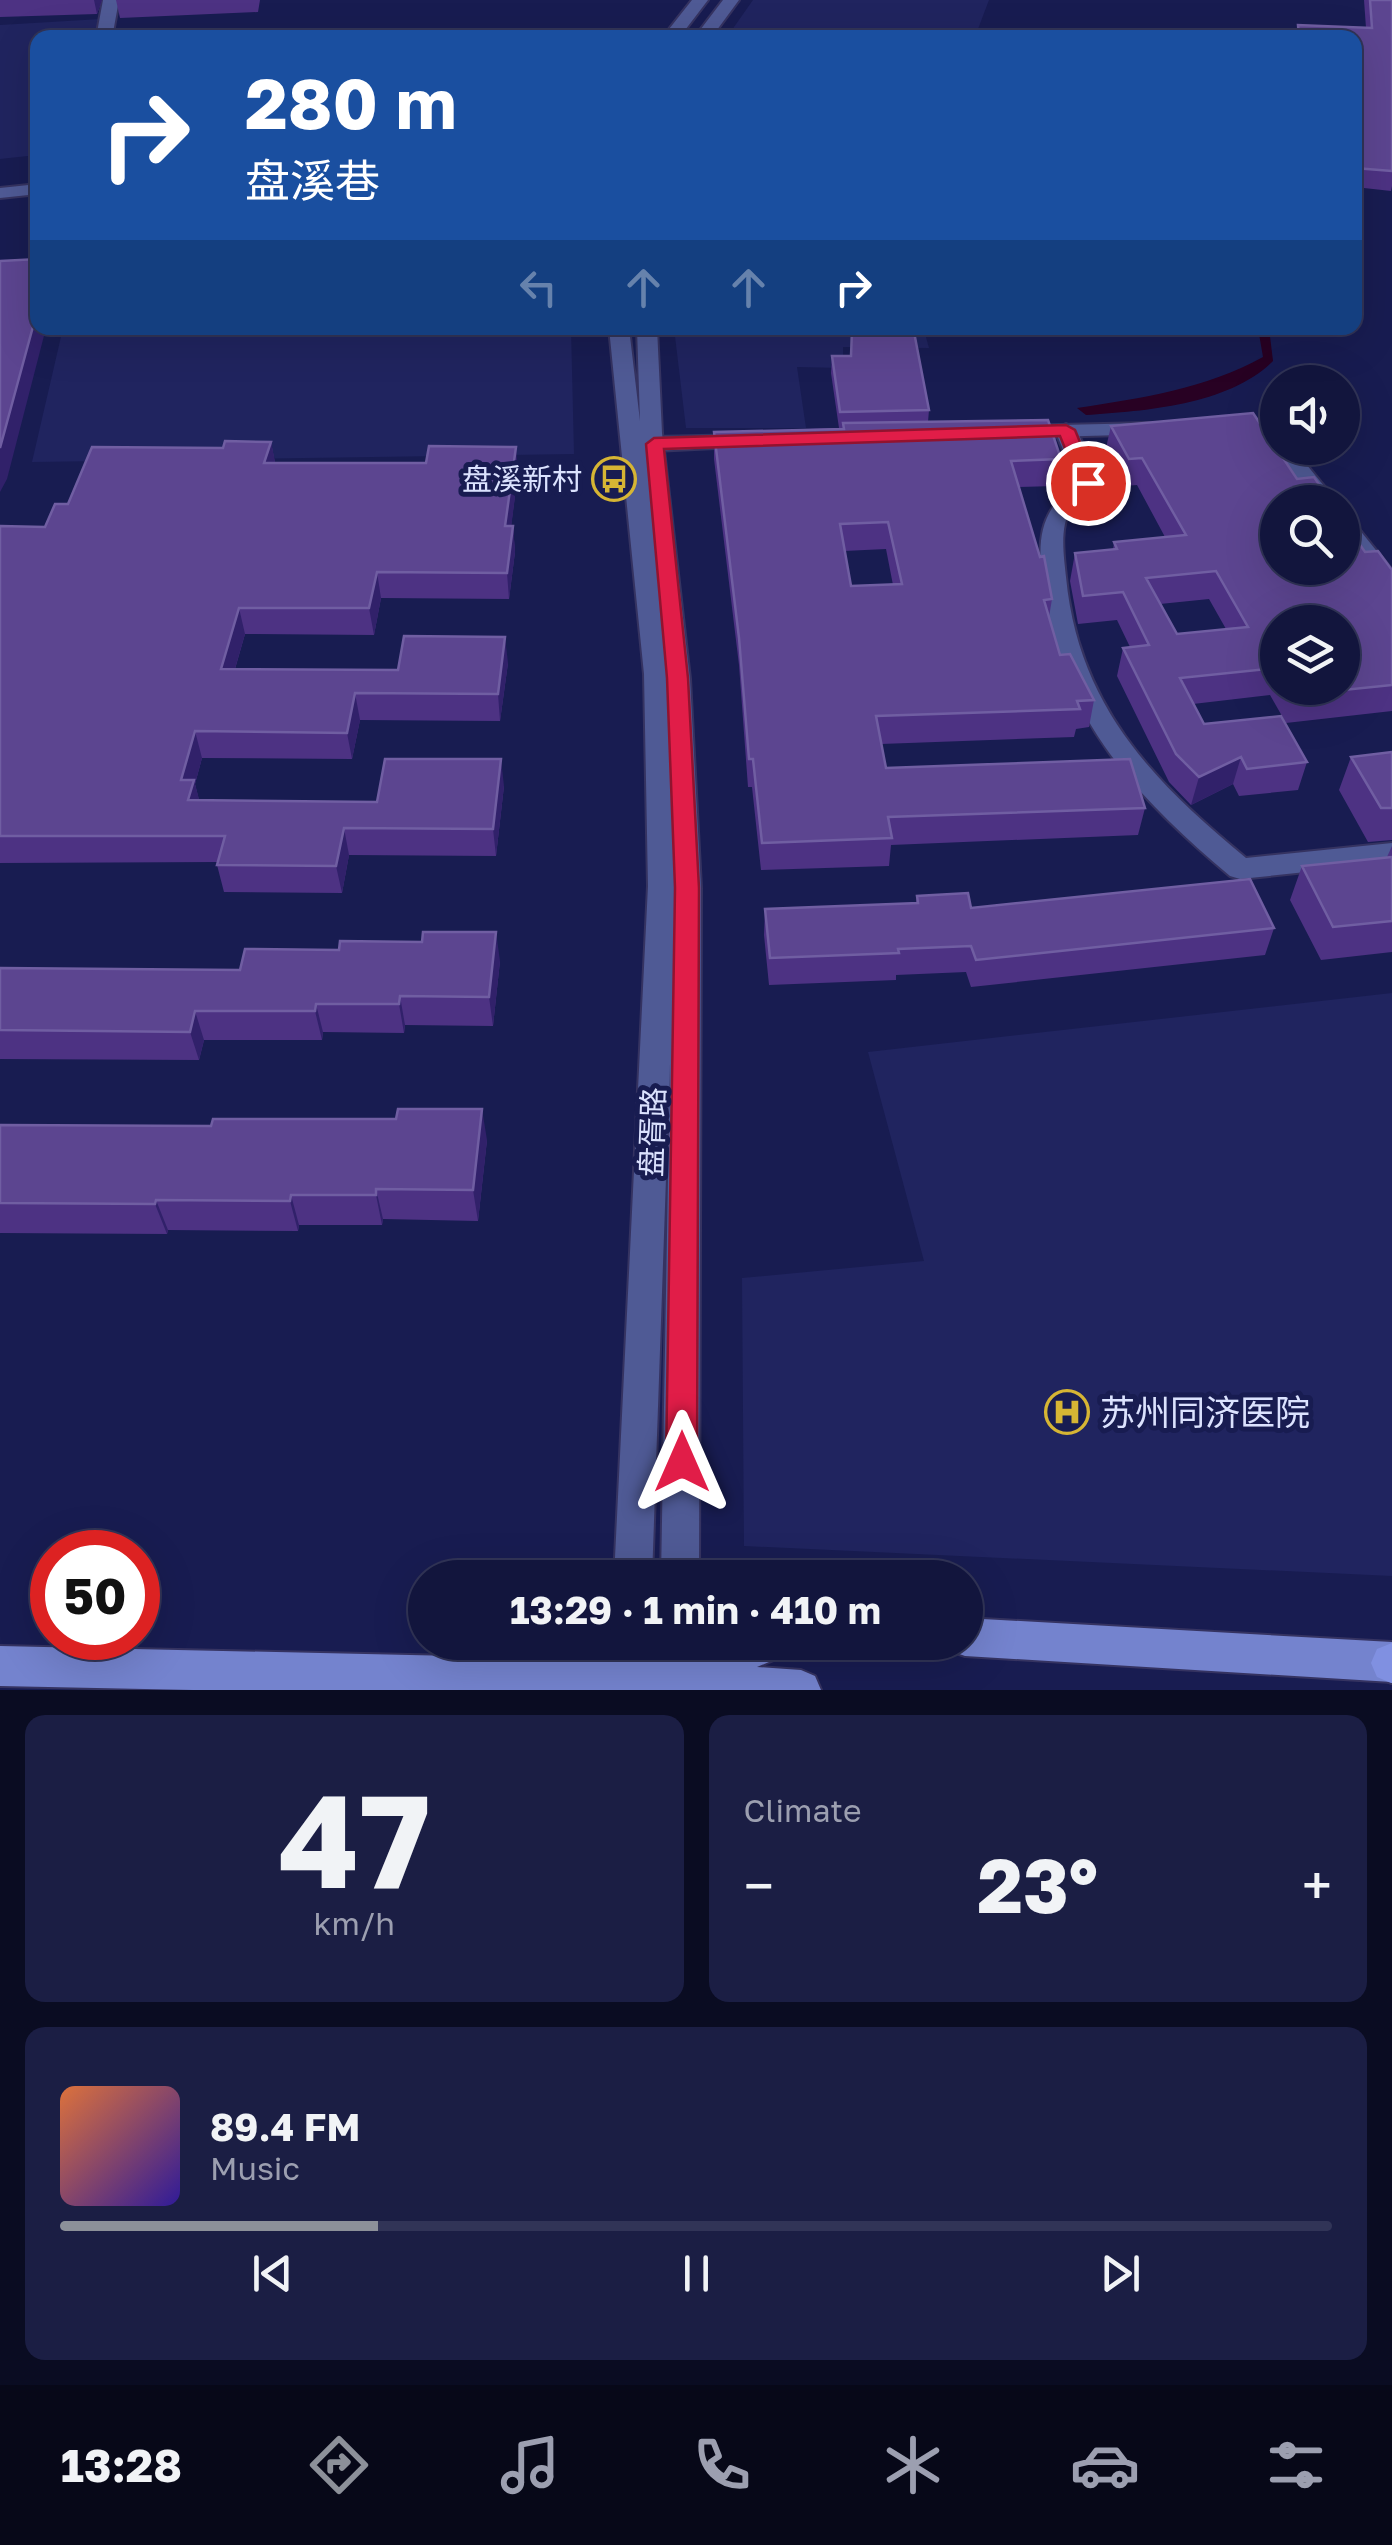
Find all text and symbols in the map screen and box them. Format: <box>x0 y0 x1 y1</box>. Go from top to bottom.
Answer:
text: 280 m <box>245 60 457 144</box>
icon: right <box>80 70 210 200</box>
text: 盘溪巷 <box>245 153 380 207</box>
icon: left <box>511 260 566 315</box>
icon: ahead <box>616 260 671 315</box>
icon: ahead <box>721 260 776 315</box>
icon: right <box>826 260 881 315</box>
map controls <box>1260 365 1360 705</box>
button: sound <box>1260 365 1360 465</box>
pin <box>1046 441 1131 526</box>
bus stop icon: 盘溪新村 <box>591 456 637 502</box>
icon: arrive <box>1061 456 1116 511</box>
place label: 盘溪新村 <box>462 461 582 497</box>
button: search <box>1260 485 1360 585</box>
button: layers <box>1260 605 1360 705</box>
street label: 盘胥路 <box>632 1086 672 1178</box>
hospital icon: 苏州同济医院 <box>1044 1389 1090 1435</box>
place label: 苏州同济医院 <box>1100 1391 1310 1433</box>
position arrow <box>630 1410 734 1514</box>
speed limit sign: 50 <box>30 1530 160 1660</box>
text: 13:29 · 1 min · 410 m <box>510 1587 881 1632</box>
text: 47 <box>278 1761 430 1917</box>
text: Climate <box>744 1791 862 1829</box>
text: 23° <box>977 1839 1098 1930</box>
text: − <box>744 1852 774 1918</box>
text: + <box>1302 1852 1332 1918</box>
text: km/h <box>314 1904 395 1942</box>
text: 89.4 FM <box>210 2104 360 2149</box>
text: Music <box>210 2149 300 2187</box>
icon: previous <box>245 2246 300 2301</box>
icon: pause <box>669 2246 724 2301</box>
icon: next <box>1093 2246 1148 2301</box>
icon: directions <box>304 2430 374 2500</box>
icon: music <box>495 2430 565 2500</box>
icon: phone <box>687 2430 757 2500</box>
icon: climate <box>878 2430 948 2500</box>
icon: car <box>1070 2430 1140 2500</box>
icon: filters <box>1261 2430 1331 2500</box>
text: 13:28 <box>61 2438 182 2492</box>

